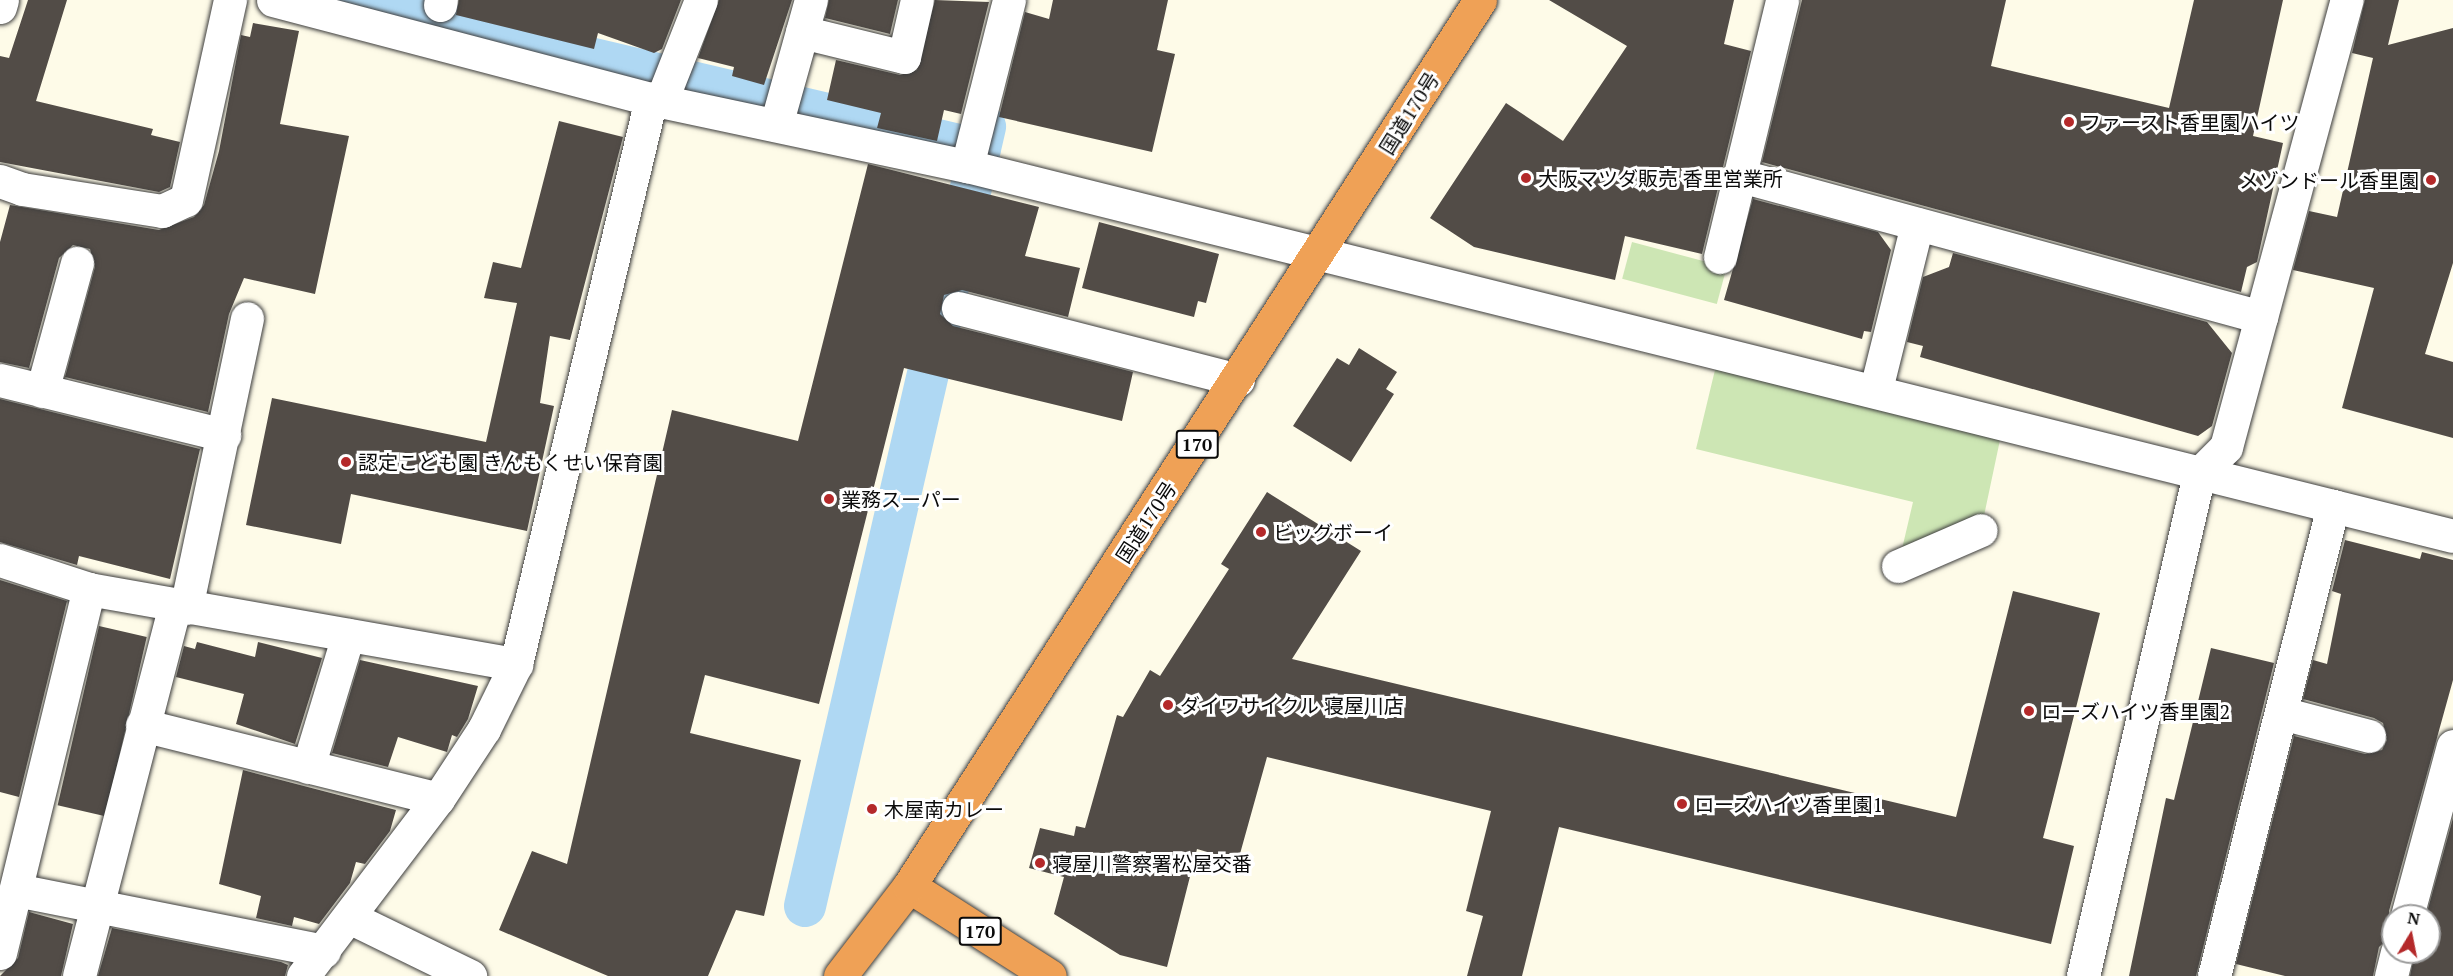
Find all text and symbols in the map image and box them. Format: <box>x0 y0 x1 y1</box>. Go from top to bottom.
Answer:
street label: 国道170号 <box>1374 68 1444 158</box>
place label: ファースト香里園ハイツ <box>2081 110 2301 134</box>
marker: ファースト香里園ハイツ <box>2062 115 2076 129</box>
place label: 大阪マツダ販売 香里営業所 <box>1538 166 1783 190</box>
place label: メゾンドール香里園 <box>2239 168 2419 192</box>
marker: 大阪マツダ販売 香里営業所 <box>1519 171 1533 185</box>
marker: メゾンドール香里園 <box>2424 173 2438 187</box>
road number: 170 <box>1174 429 1220 459</box>
place label: 認定こども園 きんもくせい保育園 <box>358 450 663 474</box>
marker: 認定こども園 きんもくせい保育園 <box>339 455 353 469</box>
street label: 国道170号 <box>1111 477 1181 567</box>
place label: 業務スーパー <box>841 487 961 511</box>
marker: 業務スーパー <box>822 492 836 506</box>
place label: ビッグボーイ <box>1273 520 1393 544</box>
marker: ビッグボーイ <box>1254 525 1268 539</box>
place label: ダイワサイクル 寝屋川店 <box>1180 693 1405 717</box>
marker: ダイワサイクル 寝屋川店 <box>1161 698 1175 712</box>
place label: ローズハイツ香里園2 <box>2041 699 2232 723</box>
marker: ローズハイツ香里園2 <box>2022 704 2036 718</box>
place label: ローズハイツ香里園1 <box>1694 792 1885 816</box>
place label: 木屋南カレー <box>884 797 1004 821</box>
marker: ローズハイツ香里園1 <box>1675 797 1689 811</box>
marker: 木屋南カレー <box>865 802 879 816</box>
place label: 寝屋川警察署松屋交番 <box>1052 851 1252 875</box>
marker: 寝屋川警察署松屋交番 <box>1033 856 1047 870</box>
north arrow <box>2381 904 2441 964</box>
text: N <box>2406 906 2422 930</box>
road number: 170 <box>958 916 1002 946</box>

